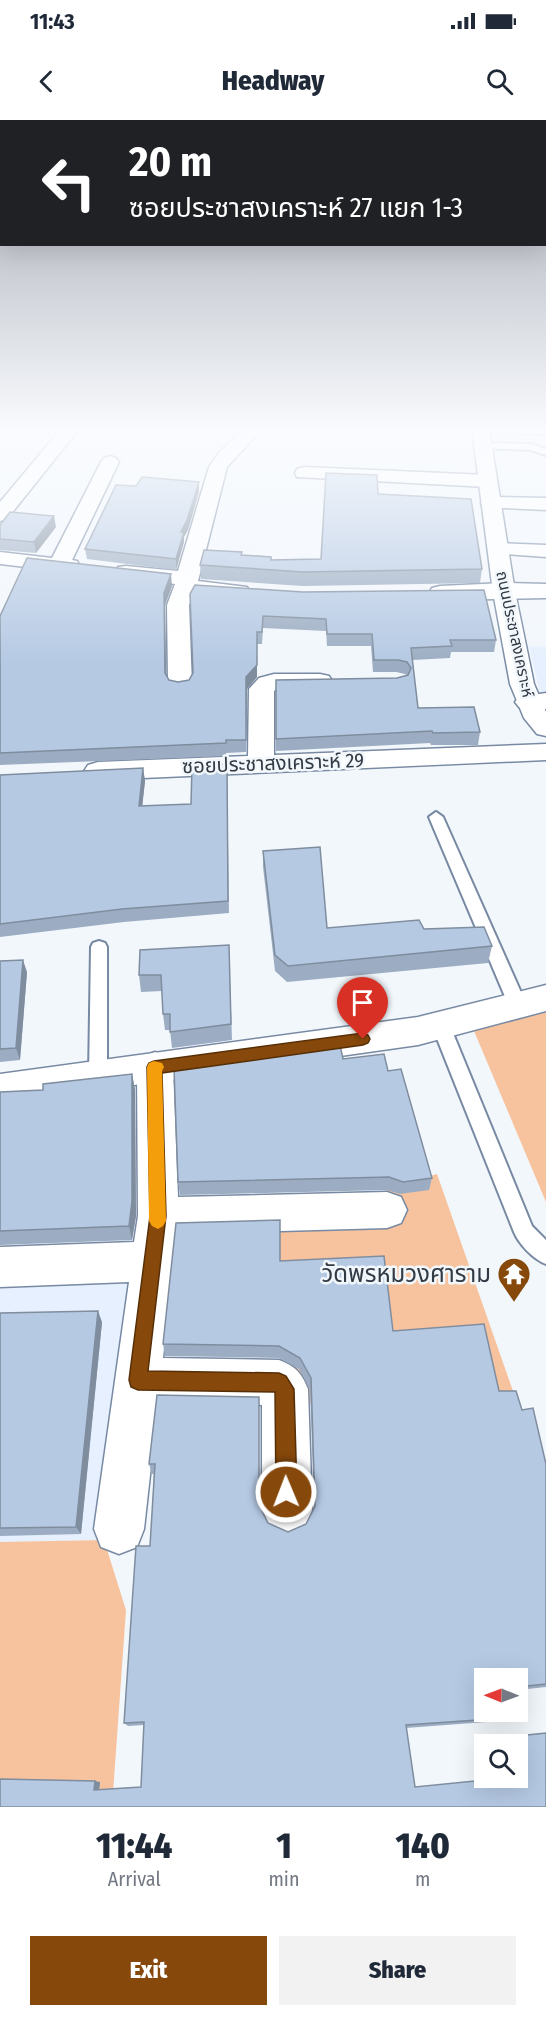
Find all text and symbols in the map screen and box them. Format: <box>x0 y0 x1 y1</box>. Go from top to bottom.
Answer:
text: 11:43 <box>30 8 75 35</box>
icon: back <box>30 65 63 98</box>
text: Headway <box>222 65 324 97</box>
icon: search <box>483 65 516 98</box>
text: 20 m <box>129 137 212 187</box>
icon: left <box>30 144 108 222</box>
text: ซอยประชาสงเคราะห์ 27 แยก 1-3 <box>129 192 463 224</box>
street label: ถนนประชาสงเคราะห์ <box>492 569 538 699</box>
street label: ซอยประชาสงเคราะห์ 29 <box>182 748 364 778</box>
pin <box>337 977 388 1039</box>
icon: arrive <box>346 986 379 1019</box>
temple icon: วัดพรหมวงศาราม <box>496 1256 532 1303</box>
place label: วัดพรหมวงศาราม <box>321 1260 491 1288</box>
position arrow <box>254 1460 318 1524</box>
north arrow <box>474 1668 528 1722</box>
map controls <box>474 1668 528 1788</box>
button: search <box>474 1734 528 1788</box>
text: 11:44 <box>96 1824 172 1868</box>
text: 1 <box>276 1824 292 1868</box>
text: 140 <box>396 1824 450 1868</box>
text: Arrival <box>108 1867 161 1891</box>
text: min <box>268 1867 299 1891</box>
text: m <box>415 1867 430 1891</box>
button: Exit <box>30 1936 267 2005</box>
button: Share <box>279 1936 516 2005</box>

